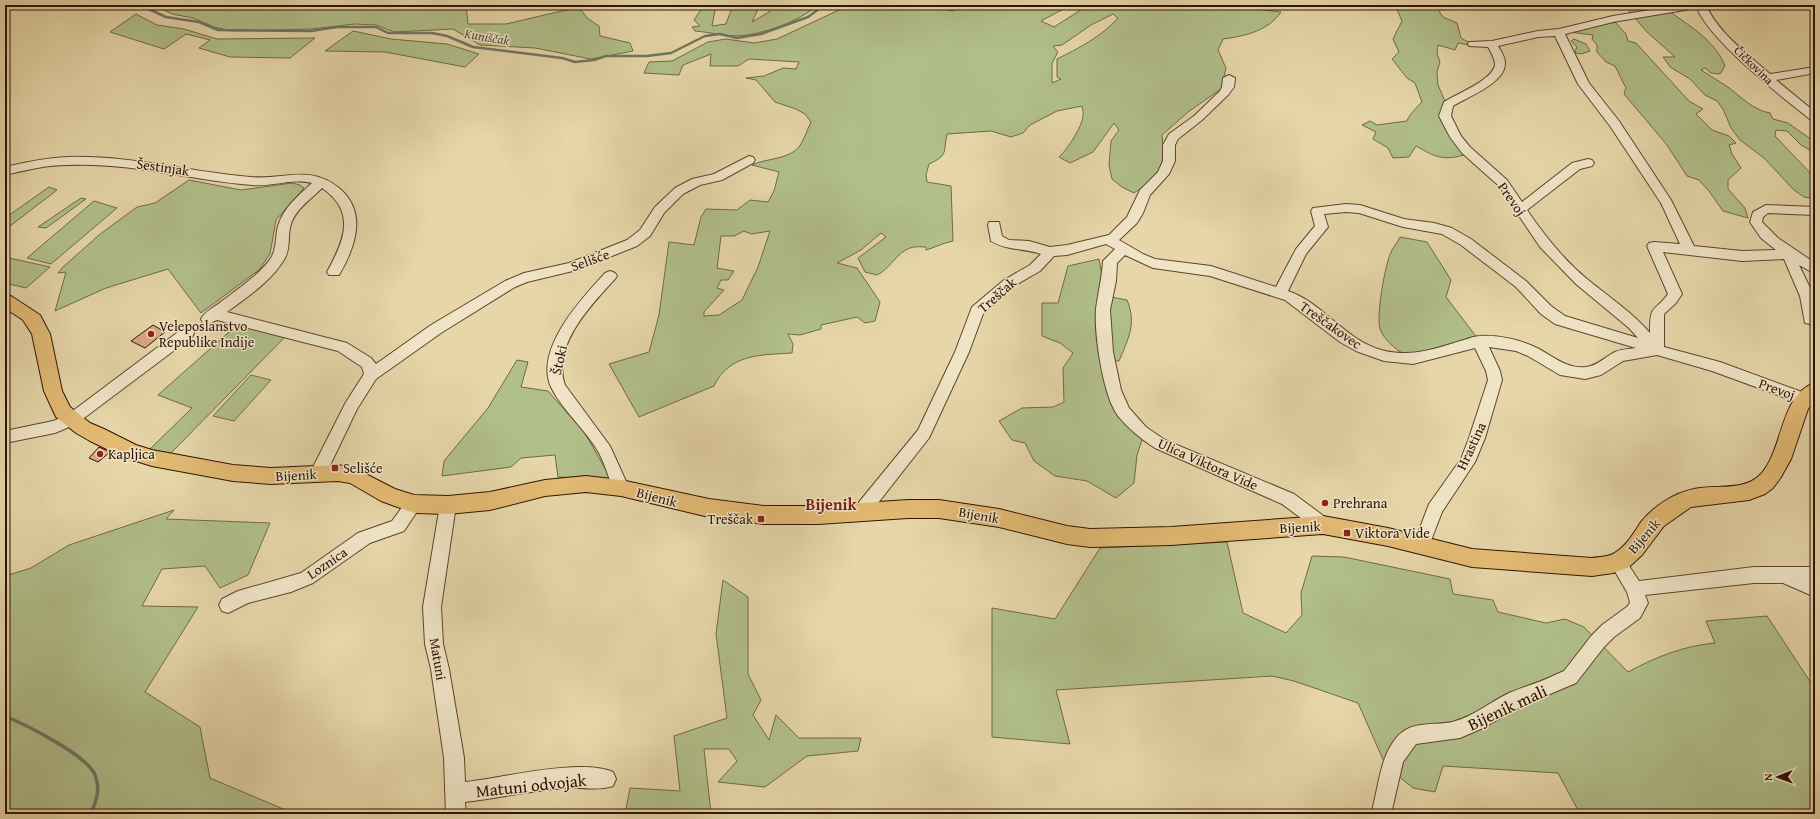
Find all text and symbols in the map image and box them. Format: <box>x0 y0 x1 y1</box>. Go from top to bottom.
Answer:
water label: Kuniščak <box>462 24 511 50</box>
street label: Čičkovina <box>1731 42 1778 88</box>
street label: Šestinjak <box>135 153 192 181</box>
street label: Prevoj <box>1493 178 1531 220</box>
street label: Selišće <box>568 244 612 276</box>
street label: Treščak <box>973 272 1021 317</box>
street label: Treščakovec <box>1296 296 1366 354</box>
place label: Veleposlanstvo Republike Indije <box>159 316 255 352</box>
marker: Veleposlanstvo Republike Indije <box>146 329 156 339</box>
street label: Štoki <box>546 343 572 377</box>
street label: Prevoj <box>1756 373 1798 405</box>
street label: Hrastina <box>1451 419 1491 473</box>
street label: Ulica Viktora Vide <box>1155 433 1262 495</box>
place label: Kapljica <box>108 444 155 464</box>
marker: Kapljica <box>95 449 105 459</box>
place label: Selišće <box>343 458 383 478</box>
marker: Selišće <box>330 463 340 473</box>
street label: Bijenik <box>275 464 318 486</box>
street label: Bijenik <box>635 482 680 512</box>
district label: Bijenik <box>806 492 857 516</box>
place label: Prehrana <box>1333 493 1388 513</box>
marker: Prehrana <box>1320 498 1330 508</box>
street label: Bijenik <box>957 502 1002 529</box>
place label: Treščak <box>708 509 754 529</box>
street label: Bijenik <box>1623 513 1666 558</box>
marker: Treščak <box>756 514 766 524</box>
street label: Bijenik <box>1279 516 1322 538</box>
place label: Viktora Vide <box>1355 523 1430 543</box>
marker: Viktora Vide <box>1342 528 1352 538</box>
street label: Loznica <box>303 542 351 584</box>
street label: Matuni <box>424 636 452 682</box>
street label: Bijenik mali <box>1463 678 1551 736</box>
north arrow <box>1758 757 1798 797</box>
street label: Matuni odvojak <box>474 767 588 803</box>
text: N <box>1760 773 1776 781</box>

